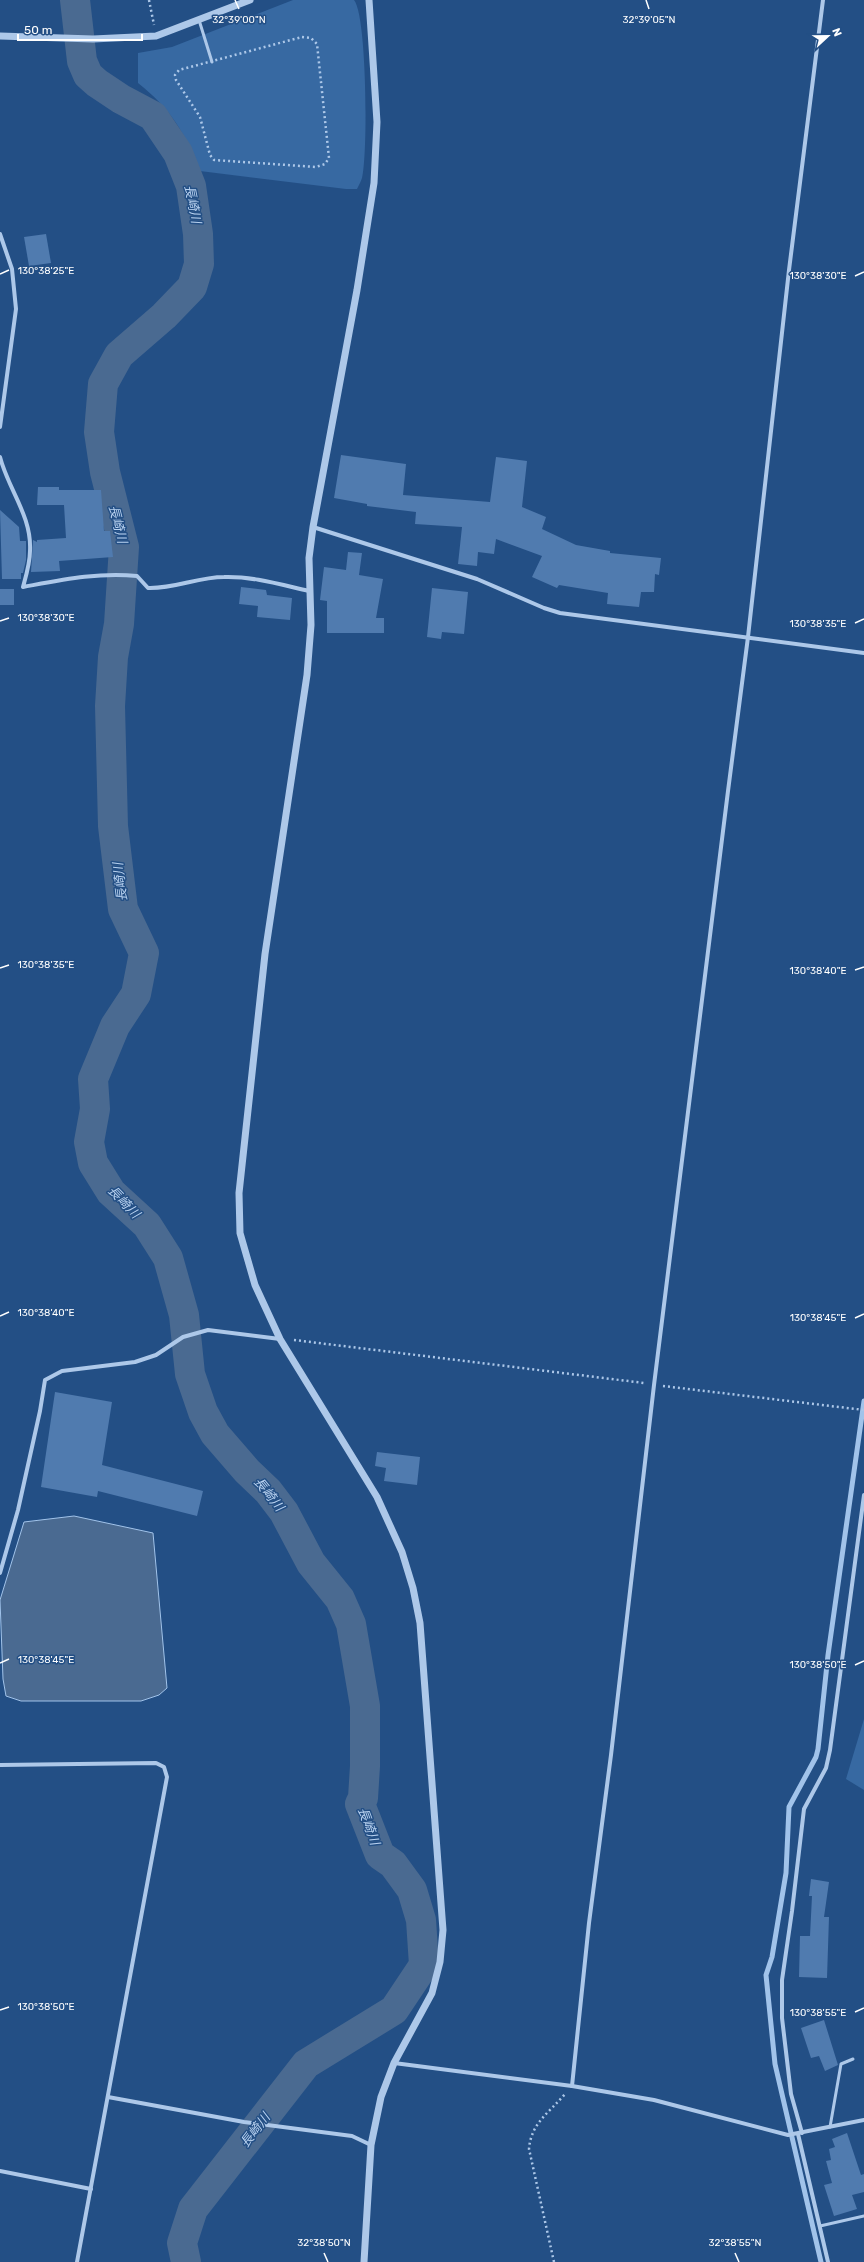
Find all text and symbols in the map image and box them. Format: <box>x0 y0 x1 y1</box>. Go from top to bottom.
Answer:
text: 32°39'00"N <box>212 14 266 26</box>
text: 32°39'05"N <box>623 14 675 26</box>
scale bar <box>18 16 142 42</box>
north arrow <box>808 16 848 56</box>
text: 50 m <box>24 23 52 37</box>
text: N <box>829 26 844 39</box>
water label: 長崎川 <box>182 183 204 227</box>
text: 130°38'25"E <box>18 265 74 277</box>
text: 130°38'30"E <box>789 270 847 282</box>
water label: 長崎川 <box>106 503 130 547</box>
text: 130°38'30"E <box>17 612 75 624</box>
text: 130°38'35"E <box>790 618 846 630</box>
water label: 長崎川 <box>110 860 130 902</box>
text: 130°38'35"E <box>18 959 74 971</box>
text: 130°38'40"E <box>790 965 846 977</box>
water label: 長崎川 <box>105 1183 144 1223</box>
text: 130°38'40"E <box>18 1307 74 1319</box>
text: 130°38'45"E <box>790 1312 846 1324</box>
water label: 長崎川 <box>251 1474 288 1515</box>
text: 130°38'45"E <box>18 1654 74 1666</box>
text: 130°38'50"E <box>789 1659 847 1671</box>
water label: 長崎川 <box>355 1805 383 1849</box>
text: 130°38'50"E <box>17 2001 75 2013</box>
text: 130°38'55"E <box>790 2007 846 2019</box>
water label: 長崎川 <box>237 2108 274 2150</box>
text: 32°38'50"N <box>297 2237 351 2249</box>
text: 32°38'55"N <box>709 2237 761 2249</box>

